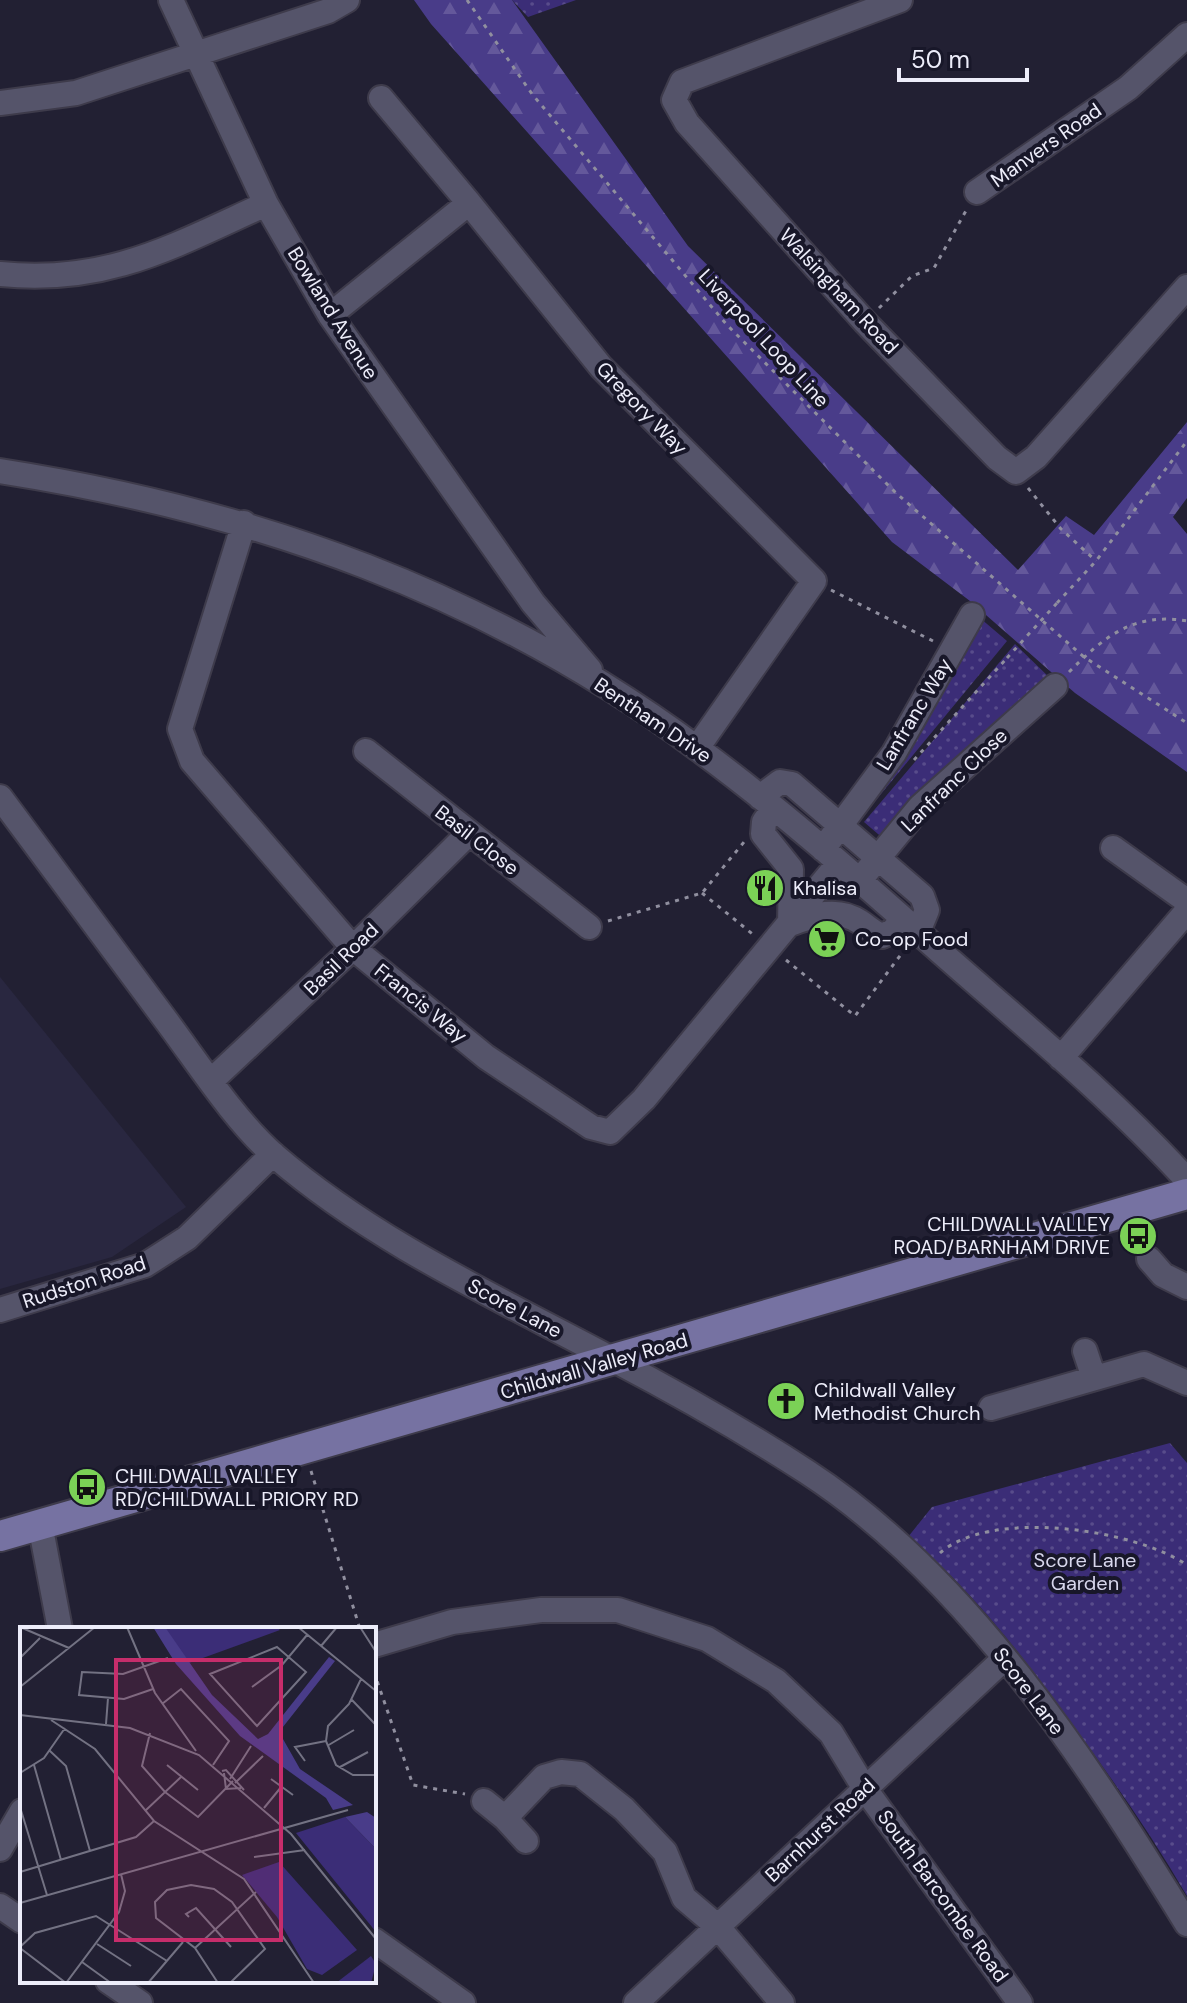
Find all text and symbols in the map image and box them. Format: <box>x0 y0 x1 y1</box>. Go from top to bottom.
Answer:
scale bar <box>899 32 1027 82</box>
text: 50 m <box>911 44 970 75</box>
street label: Manvers Road <box>985 97 1107 193</box>
street label: Walsingham Road <box>774 222 904 360</box>
street label: Bowland Avenue <box>282 242 384 384</box>
street label: Liverpool Loop Line <box>693 263 835 413</box>
street label: Gregory Way <box>591 356 693 460</box>
street label: Lanfranc Way <box>870 653 958 775</box>
street label: Bentham Drive <box>590 671 716 769</box>
street label: Lanfranc Close <box>895 723 1013 837</box>
street label: Basil Close <box>430 799 524 881</box>
restaurant icon: Khalisa <box>744 867 786 909</box>
place label: Khalisa <box>793 875 857 901</box>
street label: Basil Road <box>298 917 384 1001</box>
supermarket icon: Co-op Food <box>806 918 848 960</box>
place label: Co-op Food <box>855 926 968 952</box>
street label: Francis Way <box>369 958 473 1048</box>
place label: CHILDWALL VALLEY ROAD/BARNHAM DRIVE <box>894 1211 1110 1260</box>
bus stop icon: CHILDWALL VALLEY ROAD/BARNHAM DRIVE <box>1117 1215 1159 1257</box>
street label: Rudston Road <box>19 1250 149 1314</box>
street label: Score Lane <box>463 1272 567 1344</box>
street label: Childwall Valley Road <box>497 1327 691 1405</box>
place label: Childwall Valley Methodist Church <box>814 1377 980 1426</box>
church icon: Childwall Valley Methodist Church <box>765 1380 807 1422</box>
place label: CHILDWALL VALLEY RD/CHILDWALL PRIORY RD <box>115 1463 359 1512</box>
bus stop icon: CHILDWALL VALLEY RD/CHILDWALL PRIORY RD <box>66 1466 108 1508</box>
park label: Score Lane Garden <box>1034 1547 1136 1596</box>
inset map <box>20 1627 376 1983</box>
street label: Score Lane <box>988 1642 1070 1740</box>
street label: Barnhurst Road <box>759 1772 881 1888</box>
street label: South Barcombe Road <box>872 1805 1014 1987</box>

